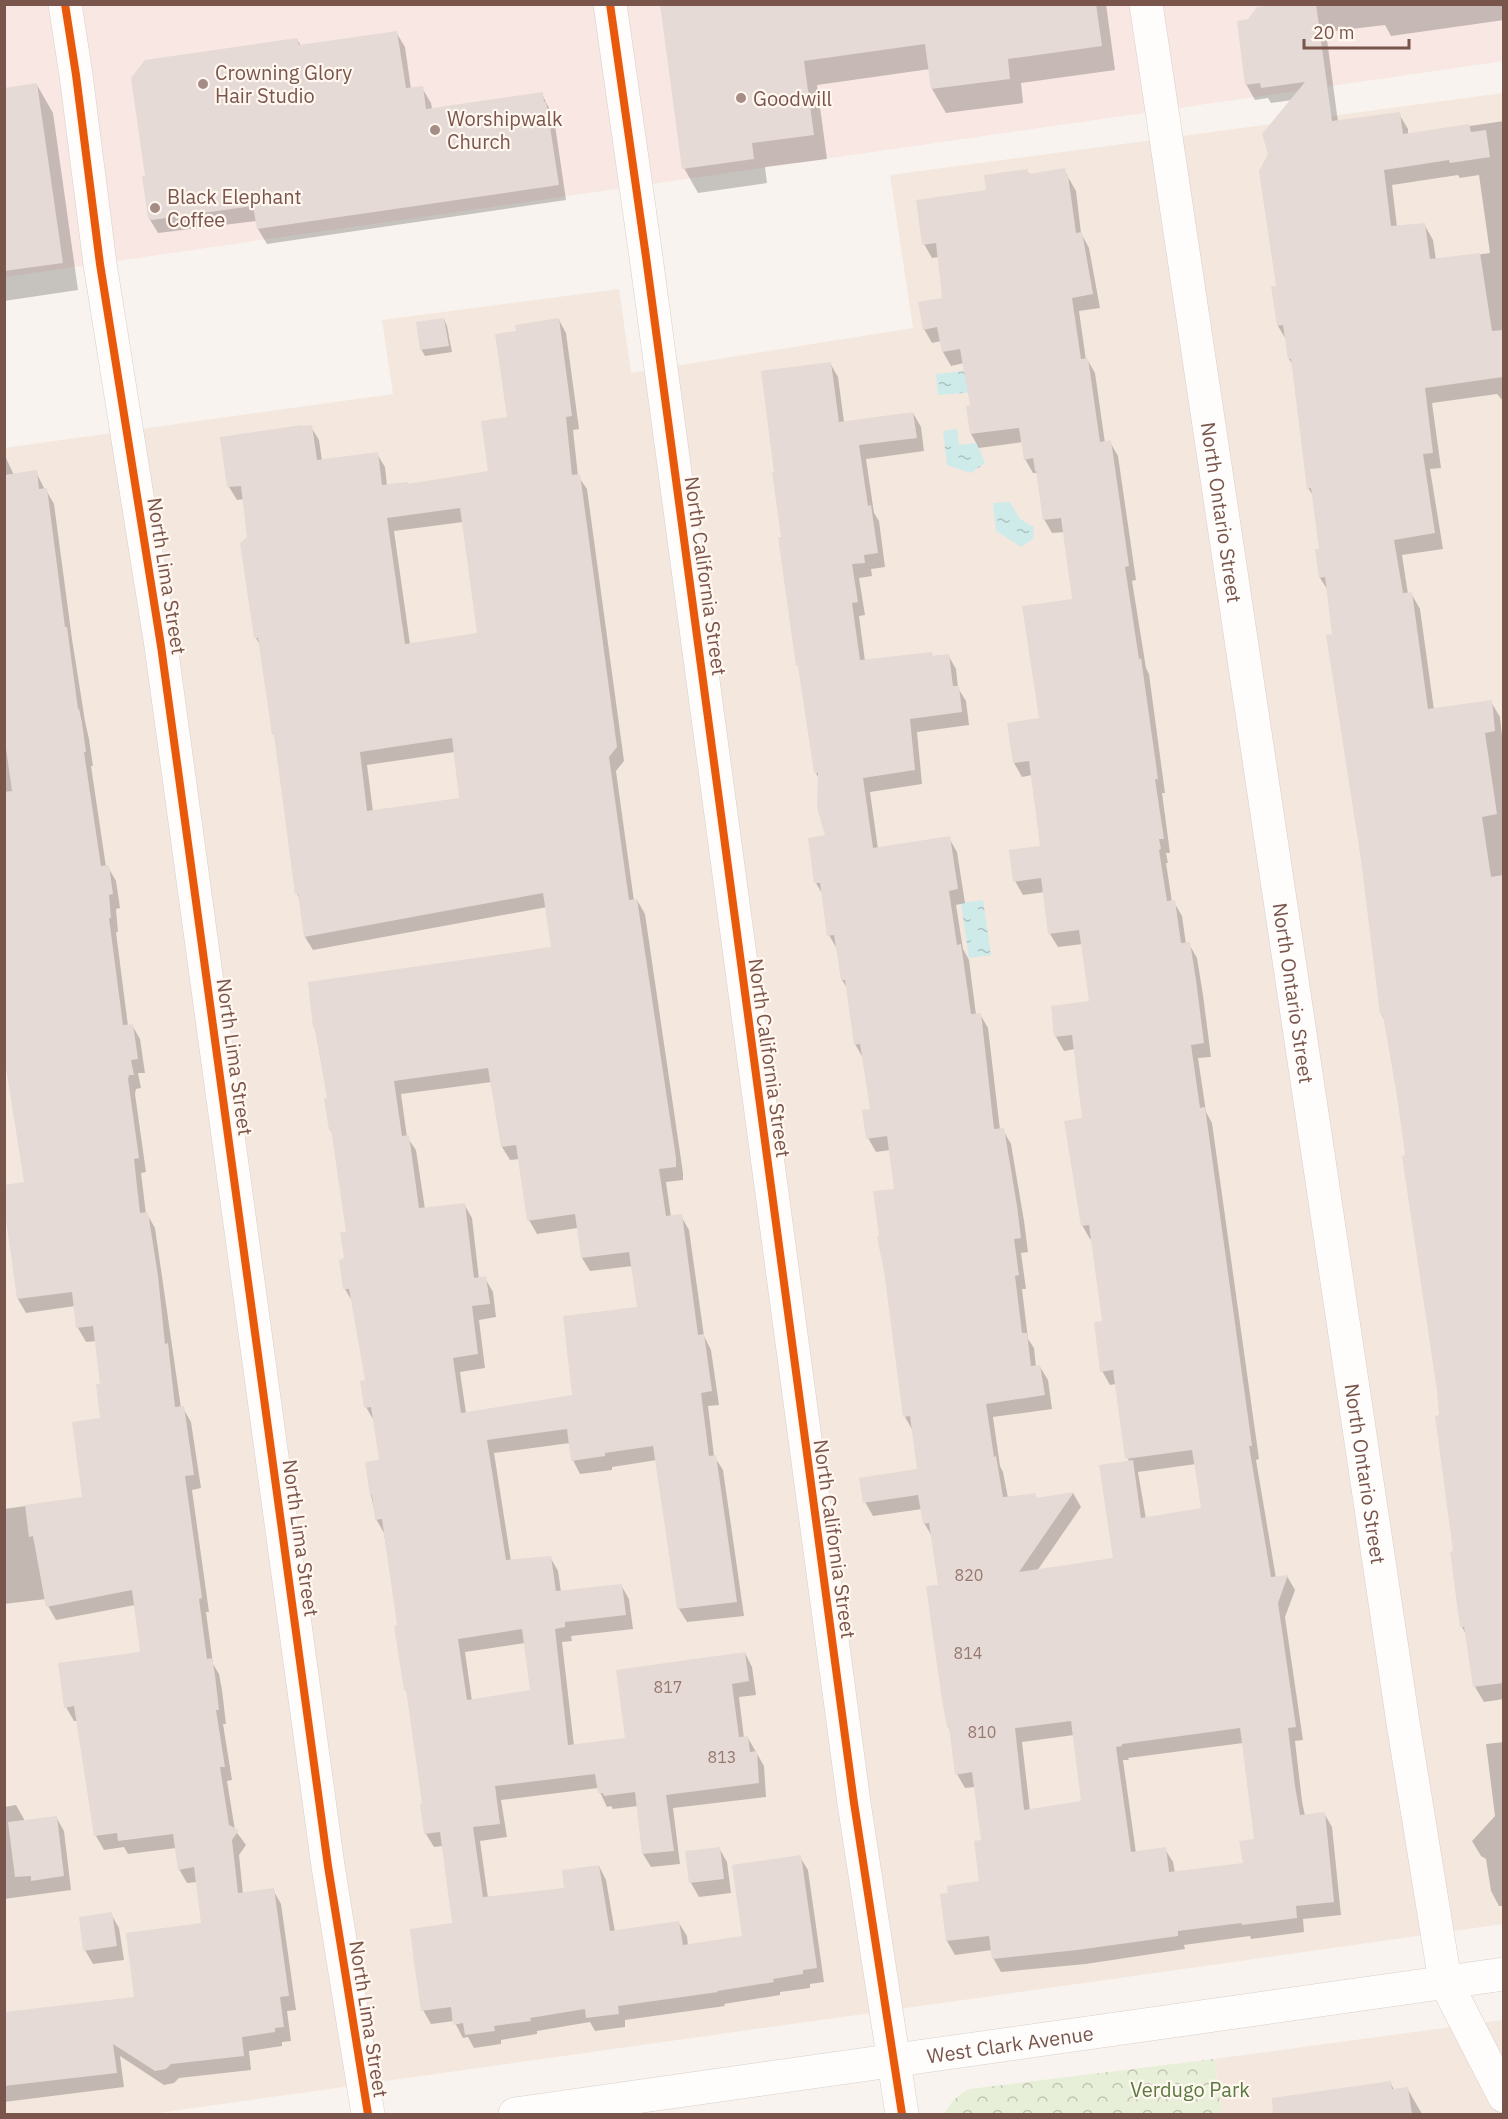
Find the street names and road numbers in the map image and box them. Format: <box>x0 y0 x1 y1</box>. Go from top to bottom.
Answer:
street label: North Ontario Street <box>1195 420 1249 605</box>
street label: North California Street <box>679 475 733 677</box>
street label: North Lima Street <box>141 496 193 656</box>
street label: North Ontario Street <box>1267 901 1321 1085</box>
street label: North California Street <box>743 957 797 1159</box>
street label: North Lima Street <box>211 977 259 1137</box>
street label: North Ontario Street <box>1339 1381 1393 1566</box>
street label: North California Street <box>808 1438 862 1640</box>
street label: North Lima Street <box>277 1458 325 1618</box>
street label: North Lima Street <box>343 1939 395 2099</box>
street label: West Clark Avenue <box>925 2019 1095 2069</box>

